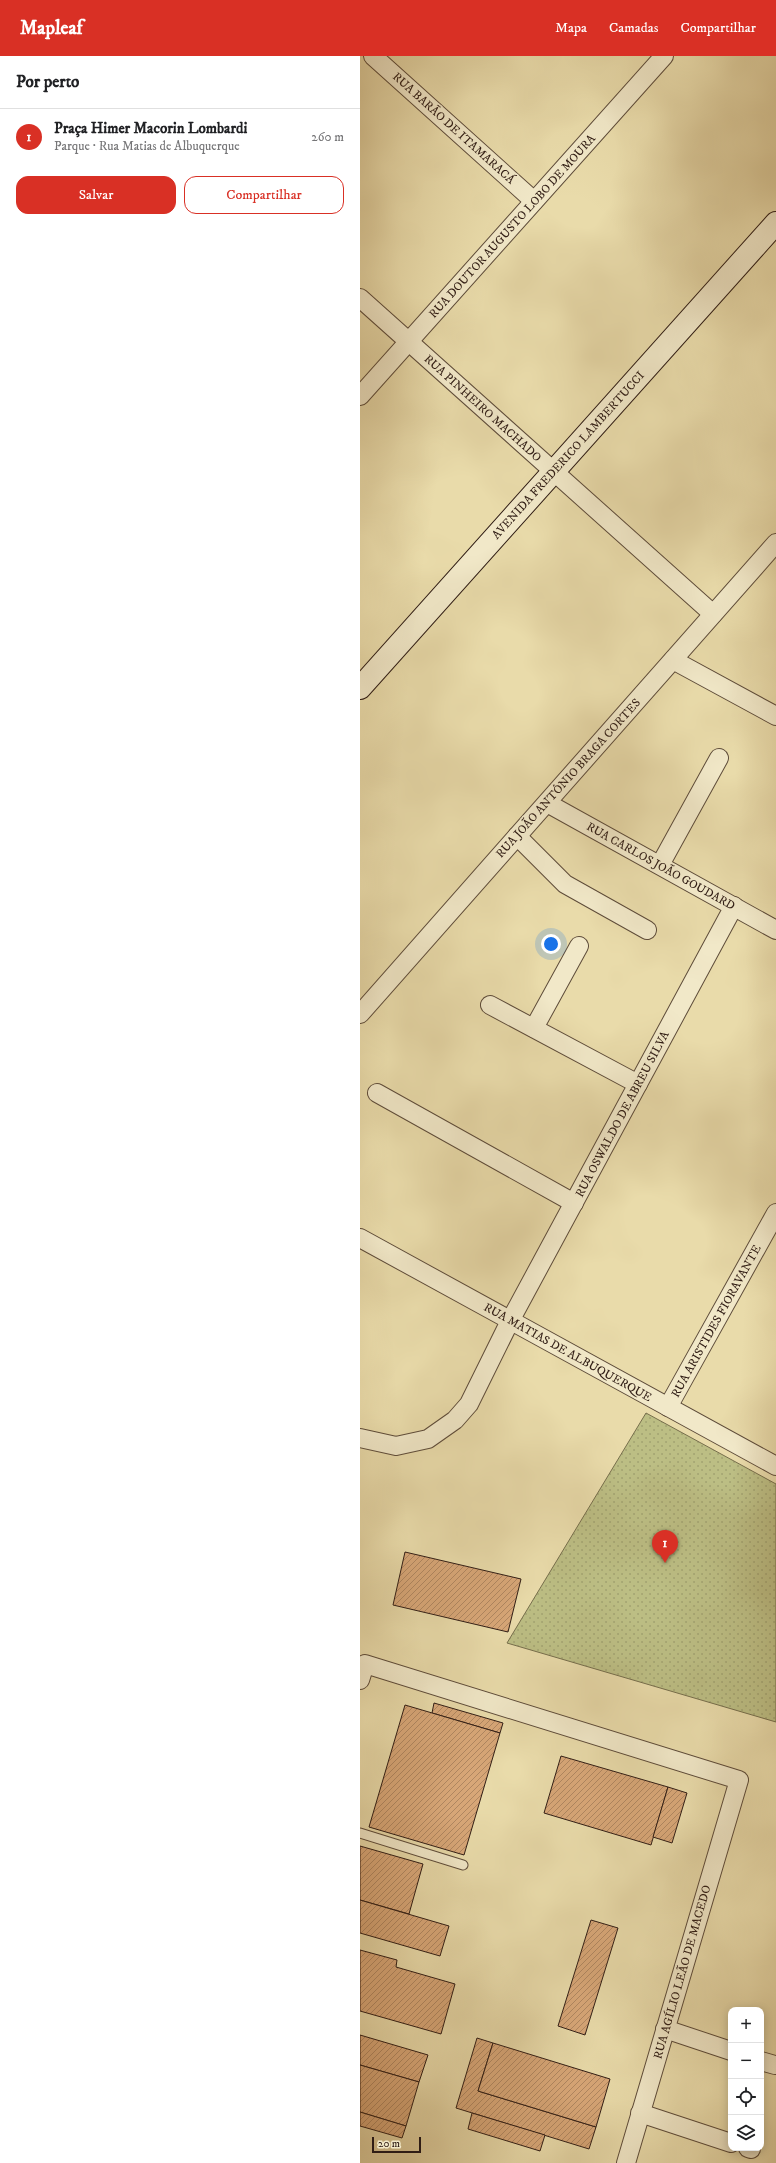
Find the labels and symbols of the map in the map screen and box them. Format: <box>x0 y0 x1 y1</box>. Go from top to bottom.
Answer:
street label: RUA BARÃO DE ITAMARACÁ <box>389 69 518 188</box>
street label: RUA DOUTOR AUGUSTO LOBO DE MOURA <box>426 131 599 321</box>
street label: RUA PINHEIRO MACHADO <box>421 352 544 465</box>
street label: AVENIDA FREDERICO LAMBERTUCCI <box>489 368 648 542</box>
street label: RUA JOÃO ANTÔNIO BRAGA CORTES <box>493 696 644 861</box>
street label: RUA CARLOS JOÃO GOUDARD <box>584 819 738 914</box>
your location <box>541 934 561 954</box>
street label: RUA OSWALDO DE ABREU SILVA <box>572 1028 673 1200</box>
street label: RUA ARISTIDES FIORAVANTE <box>668 1242 765 1400</box>
street label: RUA MATIAS DE ALBUQUERQUE <box>481 1300 655 1405</box>
pin: 1 <box>652 1530 678 1563</box>
street label: RUA AGÍLIO LEÃO DE MACEDO <box>650 1883 715 2061</box>
scale bar <box>372 2135 421 2154</box>

